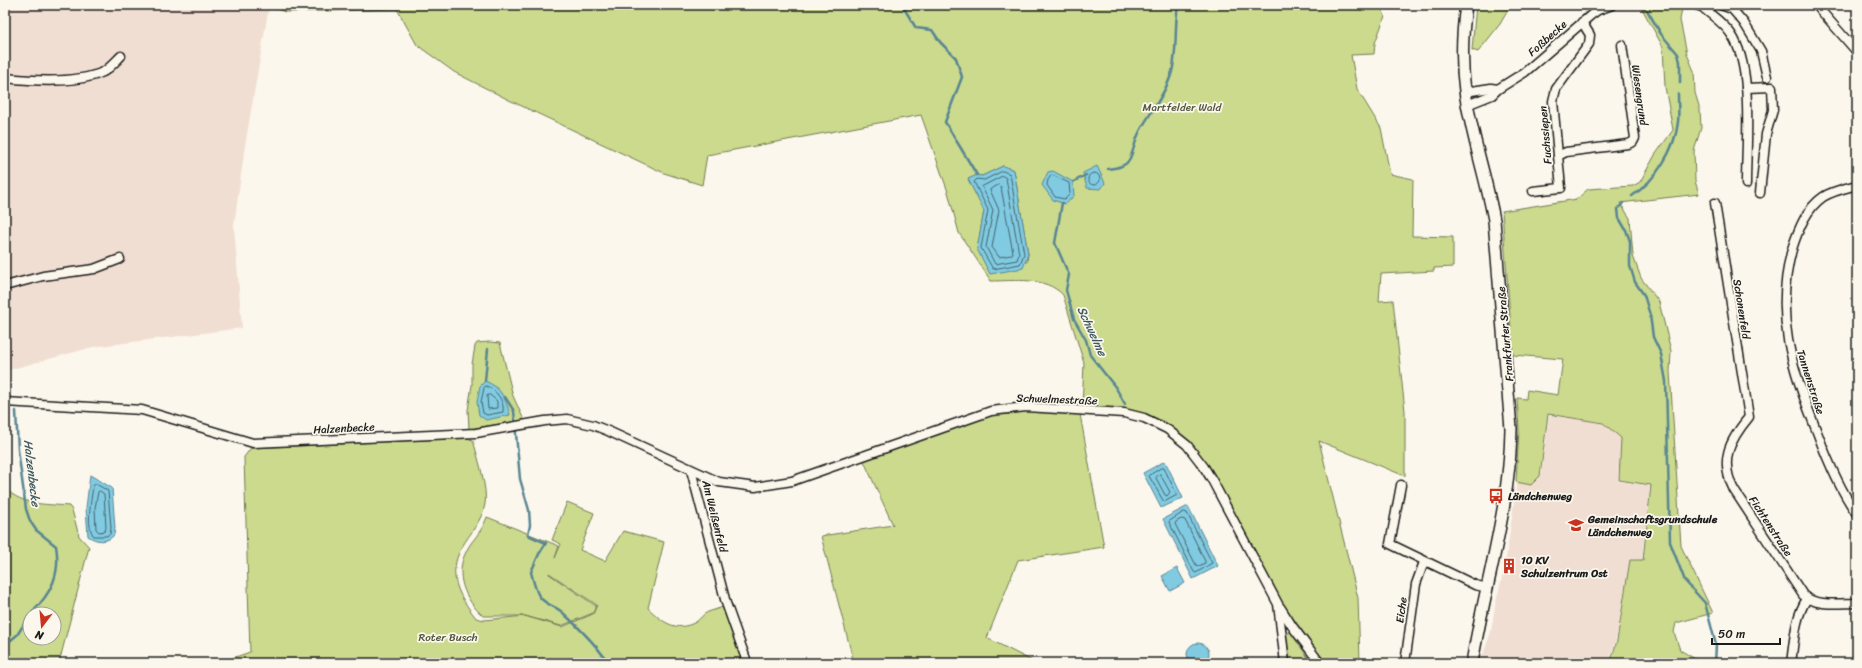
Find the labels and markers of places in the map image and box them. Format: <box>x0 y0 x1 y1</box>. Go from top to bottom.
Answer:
bus stop icon: Ländchenweg <box>1487 487 1505 505</box>
place label: Ländchenweg <box>1508 487 1572 506</box>
place label: Gemeinschaftsgrundschule Ländchenweg <box>1587 510 1718 542</box>
school or university icon: Gemeinschaftsgrundschule Ländchenweg <box>1567 516 1585 534</box>
place label: 10 KV Schulzentrum Ost <box>1520 551 1608 583</box>
building icon: 10 KV Schulzentrum Ost <box>1500 557 1518 575</box>

